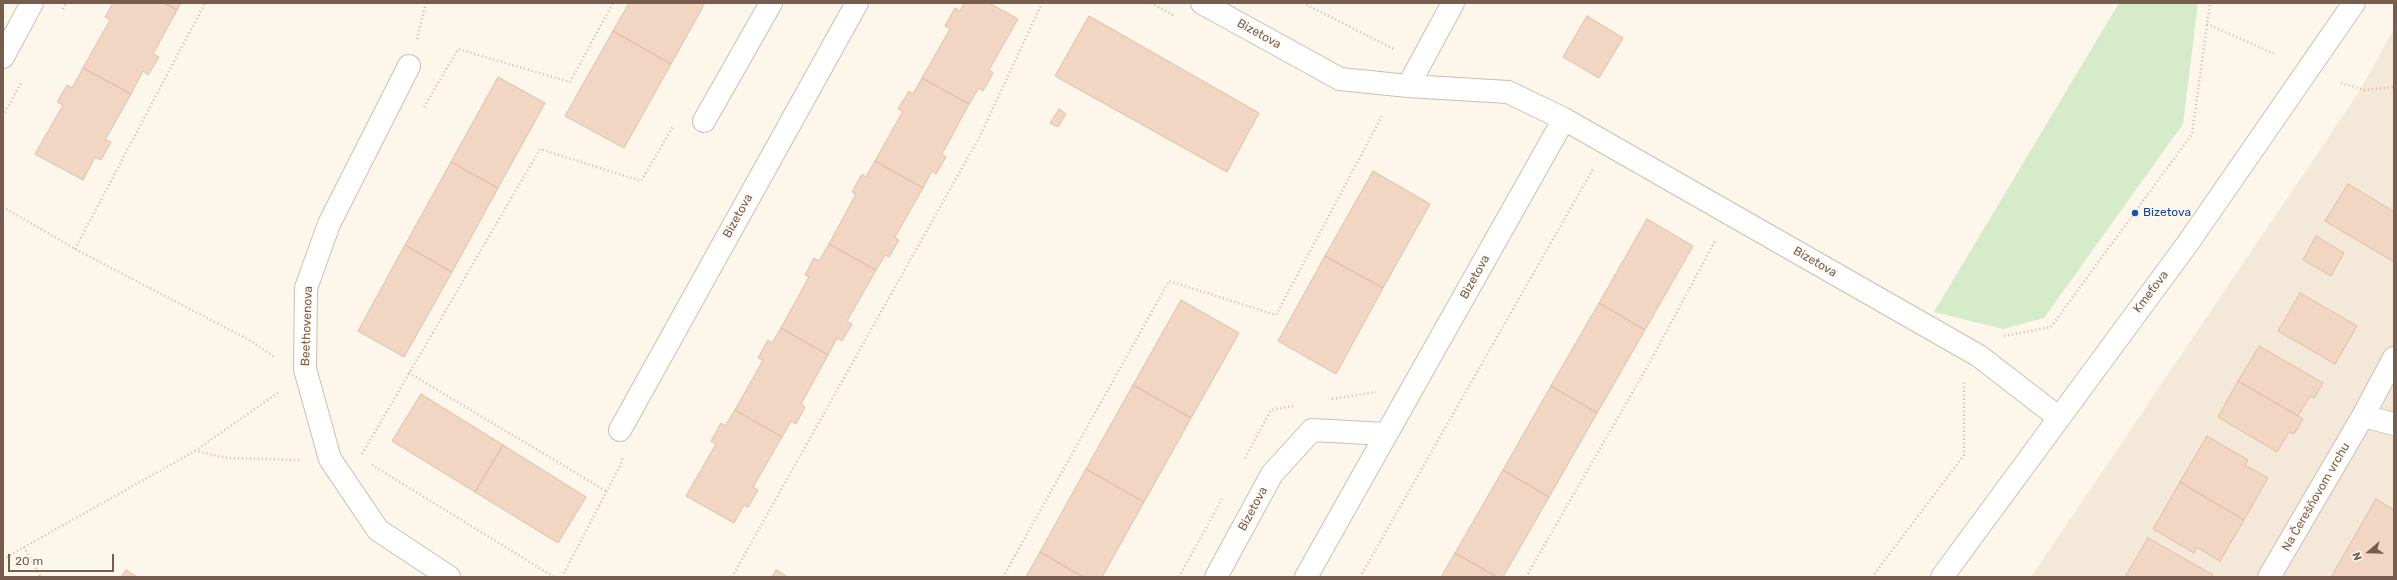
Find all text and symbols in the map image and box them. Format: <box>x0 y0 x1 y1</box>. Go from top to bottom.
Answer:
street label: Bizetova <box>1235 16 1283 52</box>
street label: Bizetova <box>720 192 756 240</box>
place label: Bizetova <box>2143 206 2191 220</box>
marker: Bizetova <box>2130 208 2140 218</box>
street label: Bizetova <box>1791 244 1839 280</box>
street label: Bizetova <box>1457 253 1493 301</box>
street label: Kmeťova <box>2131 268 2171 316</box>
street label: Beethovenova <box>298 286 316 366</box>
street label: Na Čerešňovom vrchu <box>2279 440 2353 554</box>
street label: Bizetova <box>1235 484 1271 534</box>
north arrow <box>2349 532 2389 572</box>
scale bar <box>10 546 116 572</box>
text: N <box>2350 550 2365 562</box>
text: 20 m <box>15 554 43 568</box>

